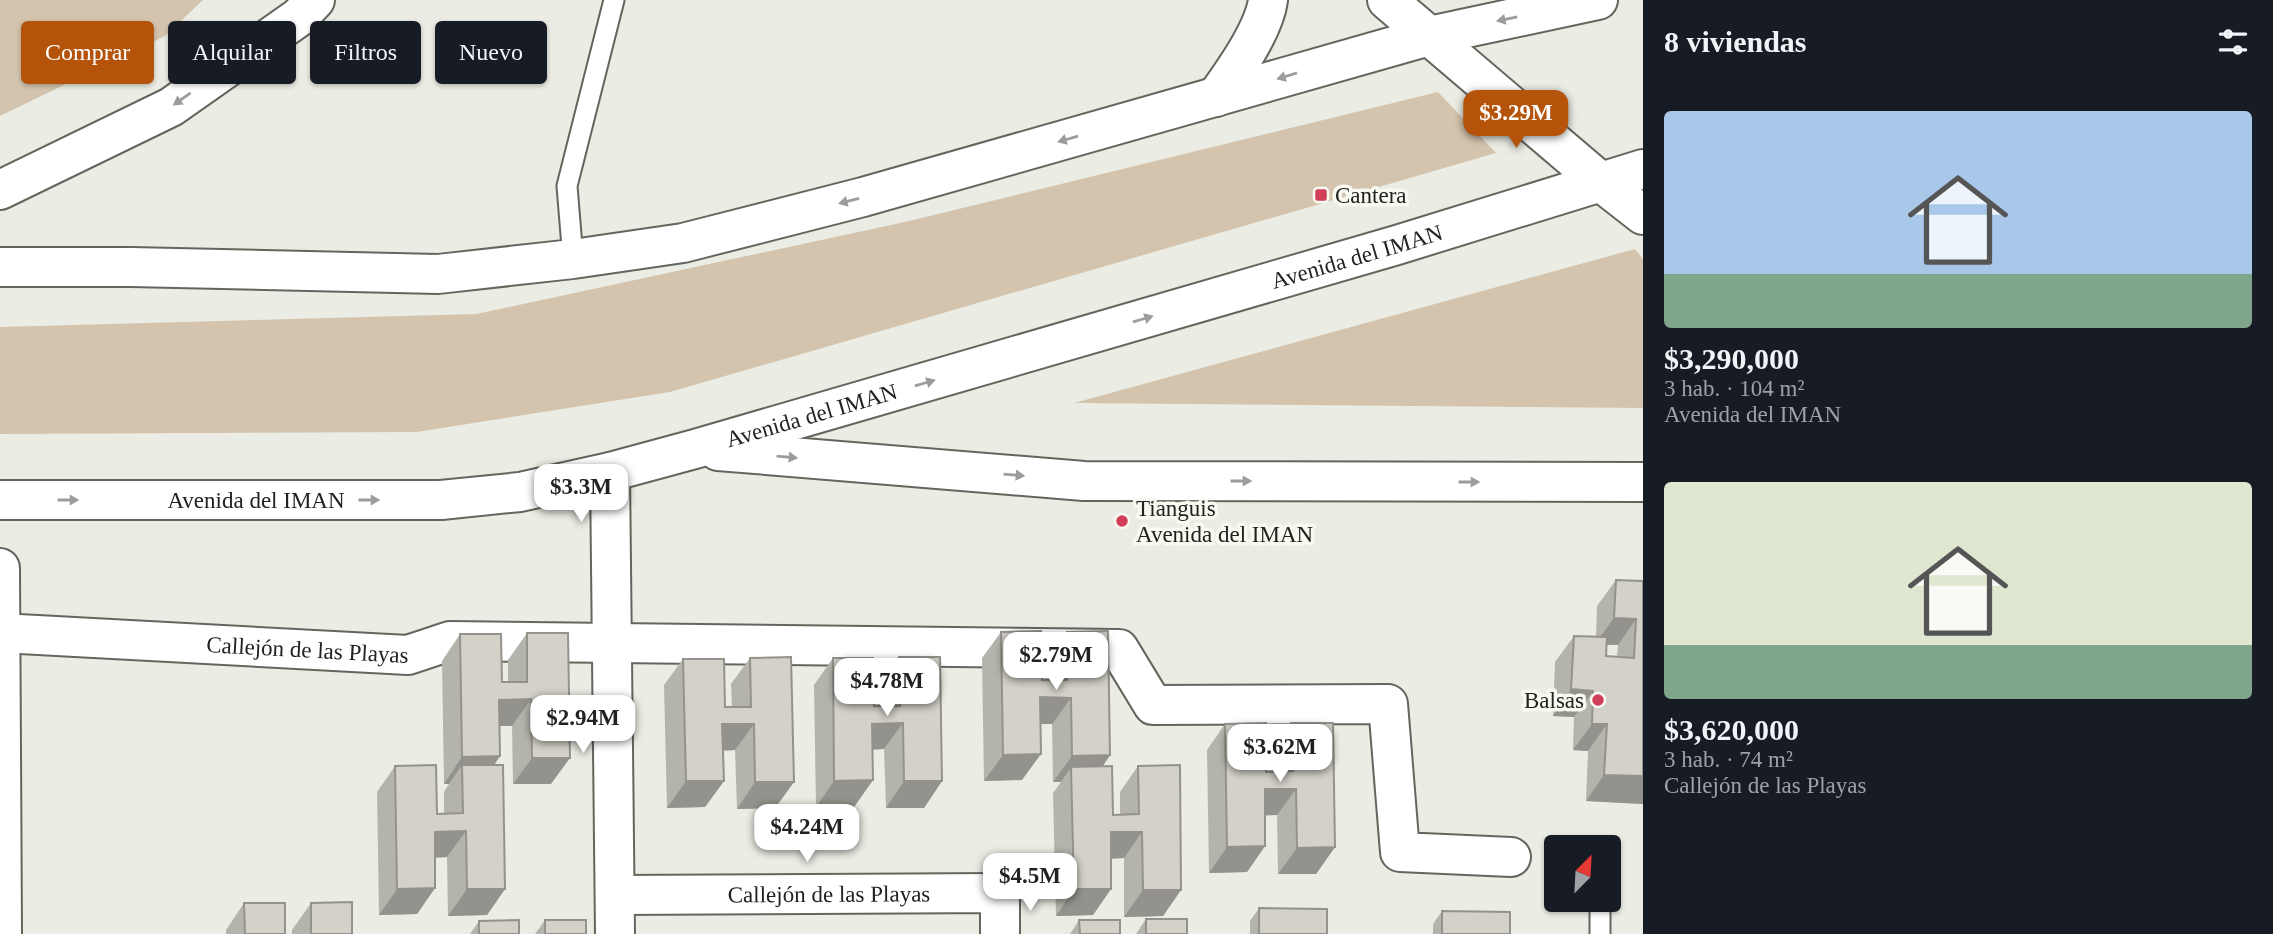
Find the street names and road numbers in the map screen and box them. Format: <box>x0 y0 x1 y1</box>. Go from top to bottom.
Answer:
street label: Avenida del IMAN <box>1269 220 1446 294</box>
street label: Avenida del IMAN <box>723 379 901 452</box>
street label: Avenida del IMAN <box>167 488 345 513</box>
street label: Callejón de las Playas <box>206 632 409 668</box>
street label: Callejón de las Playas <box>728 881 930 907</box>

